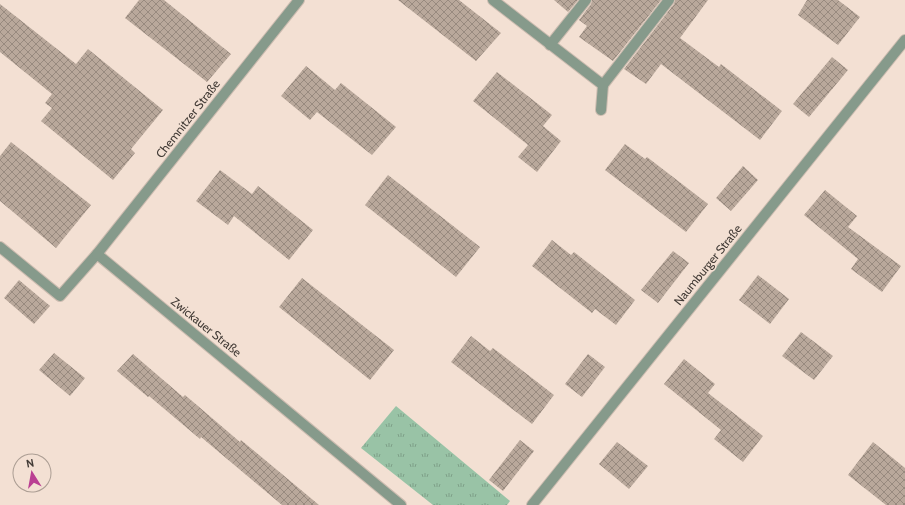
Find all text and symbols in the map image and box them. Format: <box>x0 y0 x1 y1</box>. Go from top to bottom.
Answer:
street label: Chemnitzer Straße <box>152 76 223 161</box>
street label: Naumburger Straße <box>670 221 745 308</box>
street label: Zwickauer Straße <box>168 294 245 360</box>
north arrow <box>12 453 52 493</box>
text: N <box>25 456 35 471</box>

